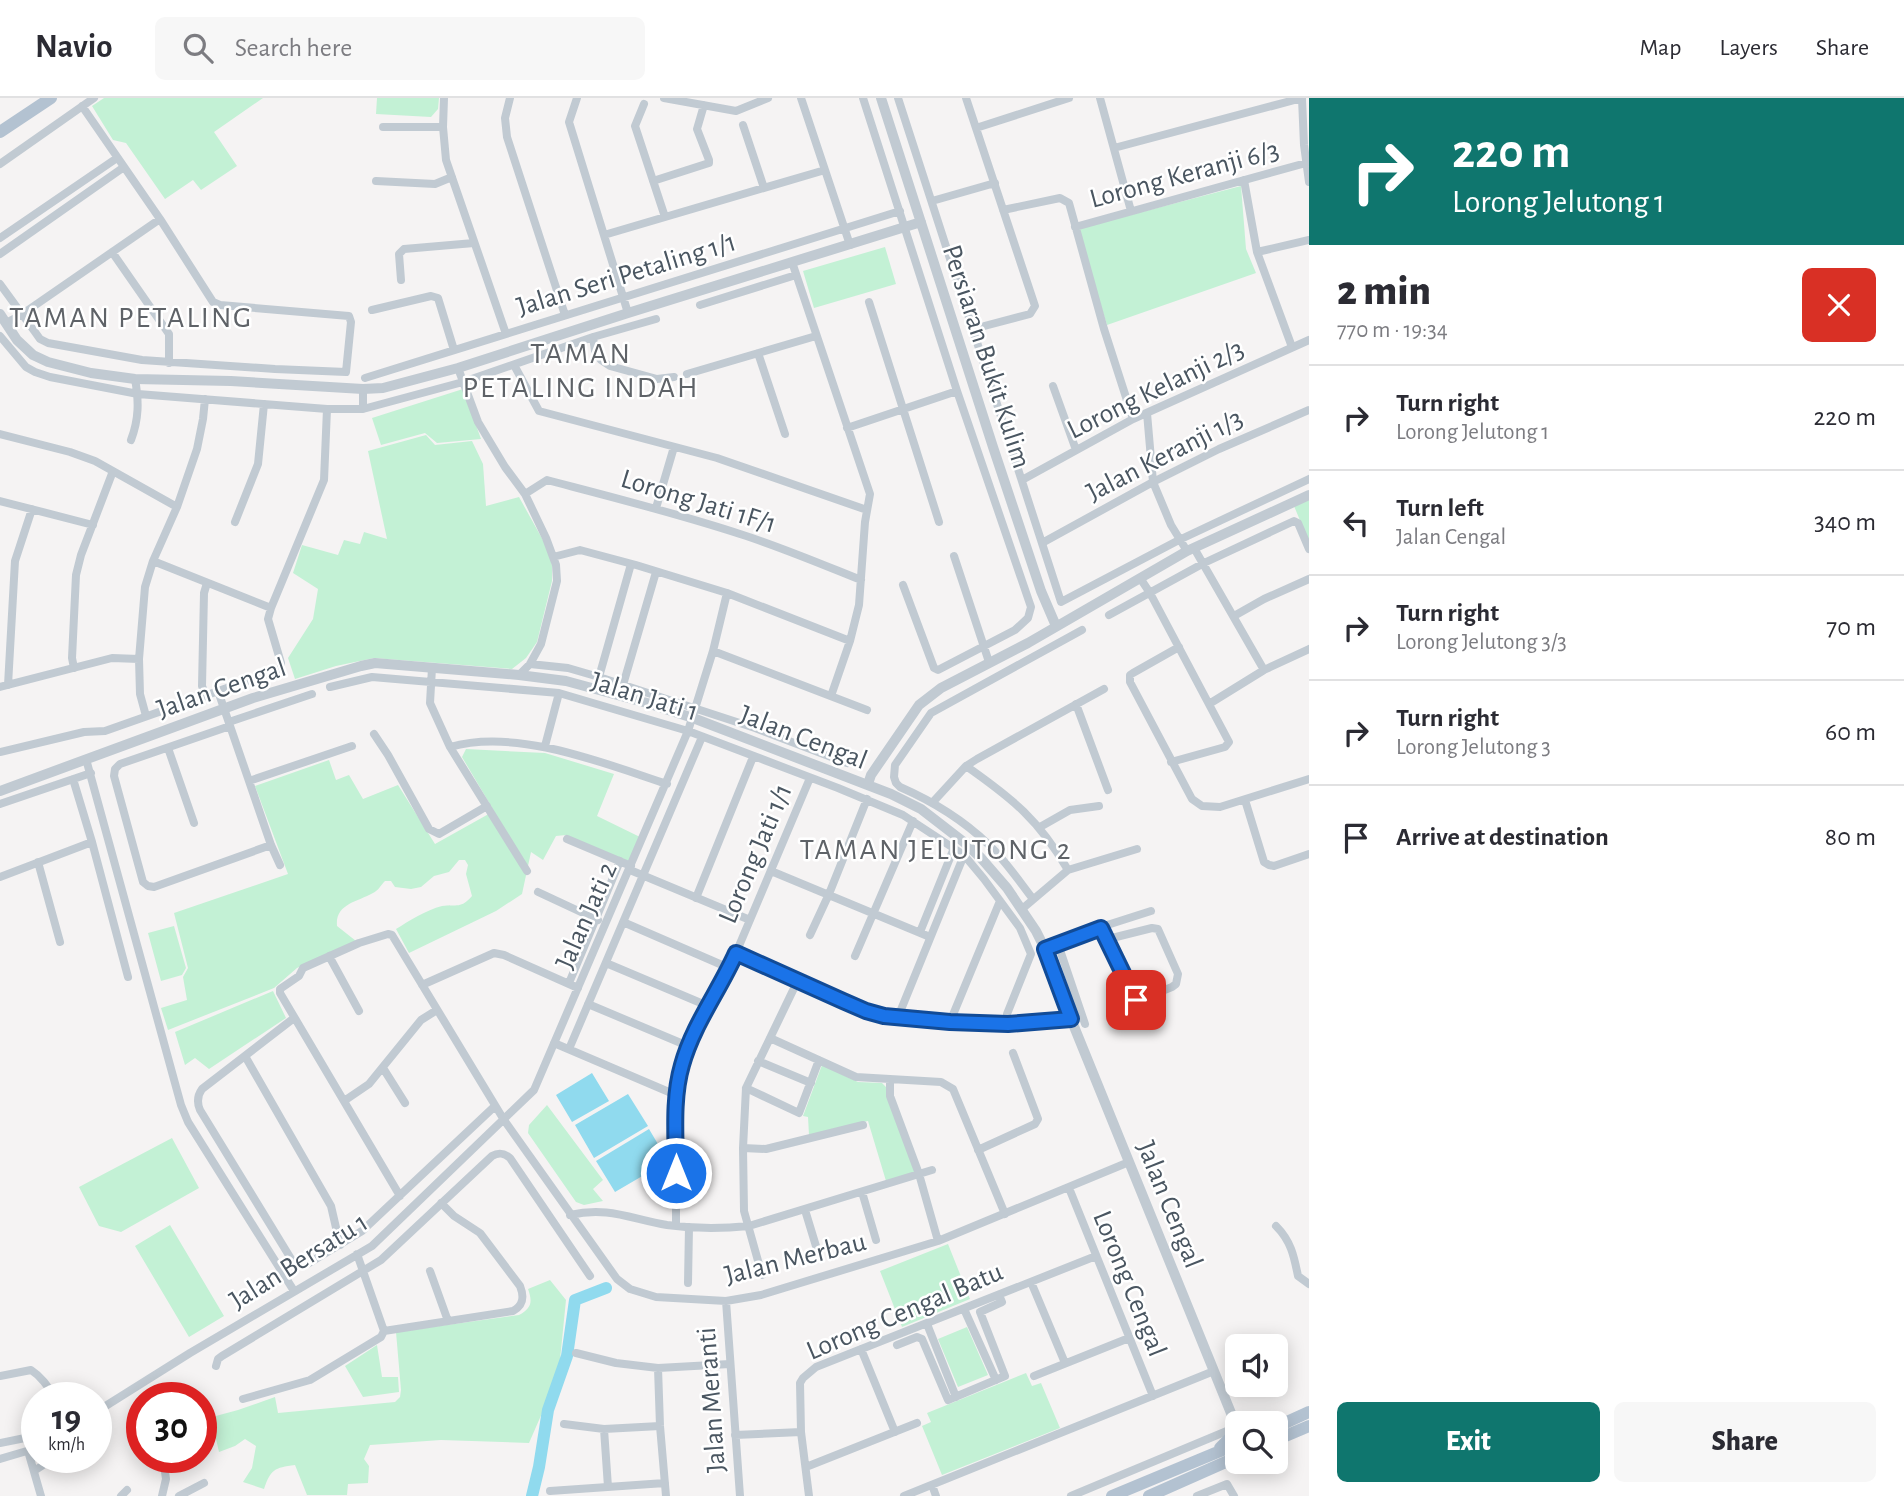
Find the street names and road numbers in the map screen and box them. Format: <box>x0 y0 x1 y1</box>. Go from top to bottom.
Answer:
street label: Lorong Keranji 6/3 <box>1087 136 1282 214</box>
street label: Jalan Seri Petaling 1/1 <box>514 228 739 322</box>
street label: Persiaran Bukit Kulim <box>937 241 1035 472</box>
street label: Lorong Kelanji 2/3 <box>1063 335 1249 445</box>
street label: Jalan Keranji 1/3 <box>1082 404 1248 507</box>
street label: Lorong Jati 1F/1 <box>617 465 779 539</box>
street label: Jalan Cengal <box>154 654 290 724</box>
street label: Jalan Jati 1 <box>587 667 701 726</box>
street label: Jalan Cengal <box>736 701 871 775</box>
street label: Lorong Jati 1/1 <box>714 780 798 928</box>
street label: Jalan Jati 2 <box>551 858 623 974</box>
street label: Jalan Cengal <box>1131 1137 1207 1272</box>
street label: Lorong Cengal <box>1087 1207 1171 1361</box>
street label: Jalan Bersatu 1 <box>225 1208 373 1315</box>
street label: Jalan Merbau <box>722 1228 869 1290</box>
street label: Lorong Cengal Batu <box>803 1258 1007 1366</box>
street label: Jalan Meranti <box>693 1326 731 1474</box>

